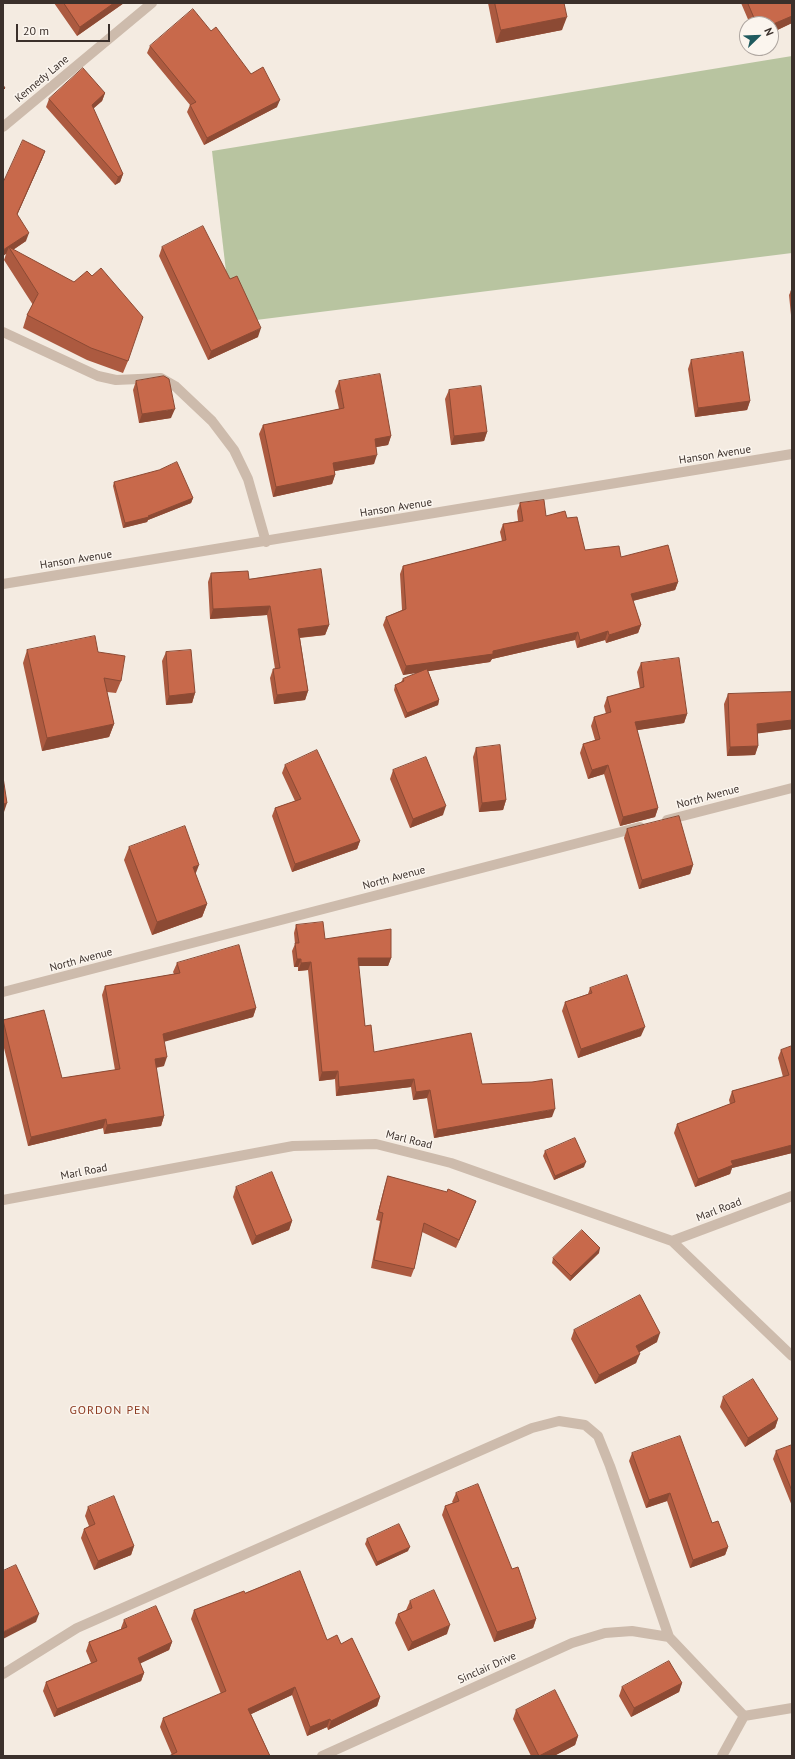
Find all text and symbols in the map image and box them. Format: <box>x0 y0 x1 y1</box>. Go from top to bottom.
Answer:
scale bar <box>18 16 112 42</box>
north arrow <box>739 16 779 56</box>
text: 20 m <box>23 23 49 38</box>
text: N <box>761 26 777 38</box>
street label: Kennedy Lane <box>13 53 71 105</box>
street label: Hanson Avenue <box>678 443 752 467</box>
street label: Hanson Avenue <box>359 496 433 520</box>
street label: Hanson Avenue <box>39 548 113 572</box>
street label: North Avenue <box>675 782 741 812</box>
street label: North Avenue <box>361 863 427 893</box>
street label: North Avenue <box>48 945 114 975</box>
street label: Marl Road <box>384 1128 434 1152</box>
street label: Marl Road <box>60 1161 108 1183</box>
street label: Marl Road <box>695 1195 743 1225</box>
district label: GORDON PEN <box>69 1404 151 1418</box>
street label: Sinclair Drive <box>456 1649 518 1687</box>

